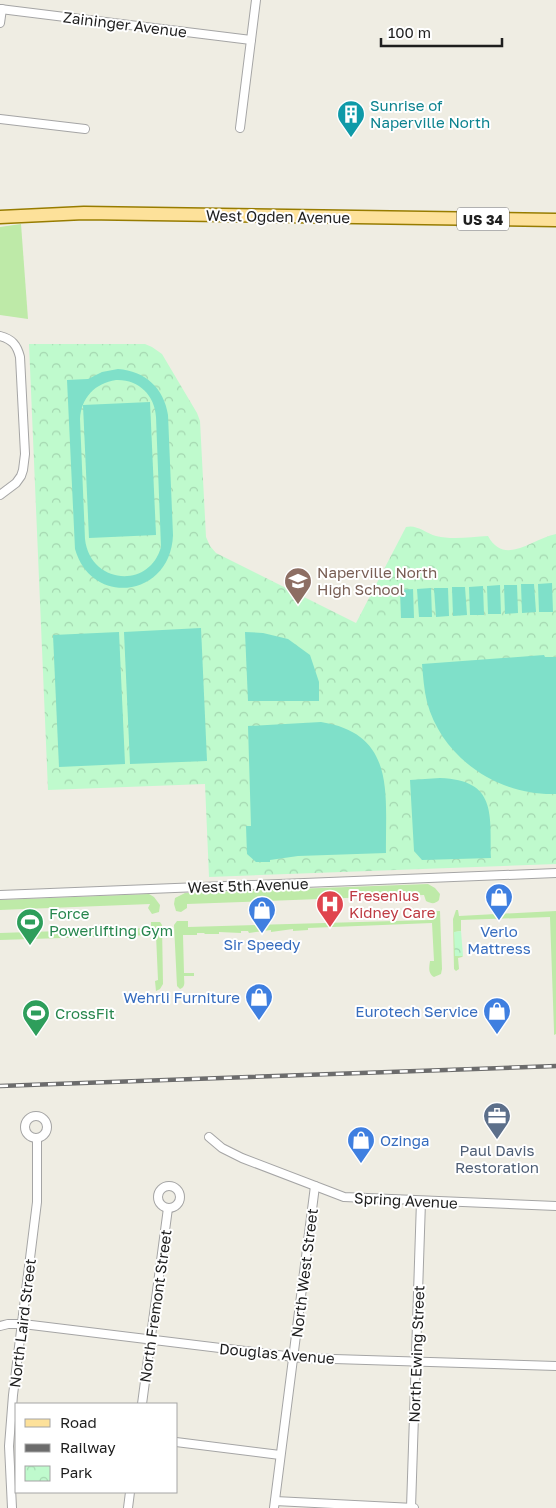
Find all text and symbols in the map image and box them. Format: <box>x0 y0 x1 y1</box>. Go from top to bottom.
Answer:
street label: Zaininger Avenue <box>62 7 188 41</box>
scale bar <box>381 15 502 47</box>
text: 100 m <box>388 23 431 41</box>
place label: Sunrise of Naperville North <box>370 96 490 131</box>
building icon: Sunrise of Naperville North <box>336 99 366 138</box>
street label: West Ogden Avenue <box>206 206 351 226</box>
road number: US 34 <box>457 208 509 230</box>
place label: Naperville North High School <box>317 563 437 598</box>
school or university icon: Naperville North High School <box>283 566 313 605</box>
street label: West 5th Avenue <box>187 874 309 896</box>
shop icon: Verlo Mattress <box>484 882 514 921</box>
place label: Fresenius Kidney Care <box>349 886 436 921</box>
hospital icon: Fresenius Kidney Care <box>315 889 345 928</box>
shop icon: Sir Speedy <box>247 895 277 934</box>
place label: Force Powerlifting Gym <box>49 904 173 939</box>
sports icon: Force Powerlifting Gym <box>15 907 45 946</box>
place label: Verlo Mattress <box>467 922 531 957</box>
place label: Sir Speedy <box>223 935 301 953</box>
shop icon: Wehrli Furniture <box>244 982 274 1021</box>
place label: Wehrli Furniture <box>123 988 240 1006</box>
shop icon: Eurotech Service <box>482 996 512 1035</box>
sports icon: CrossFit <box>21 998 51 1037</box>
place label: Eurotech Service <box>355 1002 478 1020</box>
place label: CrossFit <box>55 1004 115 1022</box>
office icon: Paul Davis Restoration <box>482 1101 512 1140</box>
shop icon: Ozinga <box>346 1125 376 1164</box>
place label: Ozinga <box>380 1131 430 1149</box>
place label: Paul Davis Restoration <box>455 1141 539 1176</box>
street label: Spring Avenue <box>354 1188 459 1212</box>
street label: North West Street <box>287 1207 321 1339</box>
street label: North Fremont Street <box>135 1228 175 1384</box>
street label: North Laird Street <box>5 1257 39 1389</box>
street label: North Ewing Street <box>405 1285 427 1423</box>
street label: Douglas Avenue <box>219 1339 336 1367</box>
legend <box>15 1403 178 1493</box>
text: Road <box>60 1413 97 1431</box>
text: Railway <box>60 1438 116 1456</box>
text: Park <box>60 1463 93 1481</box>

